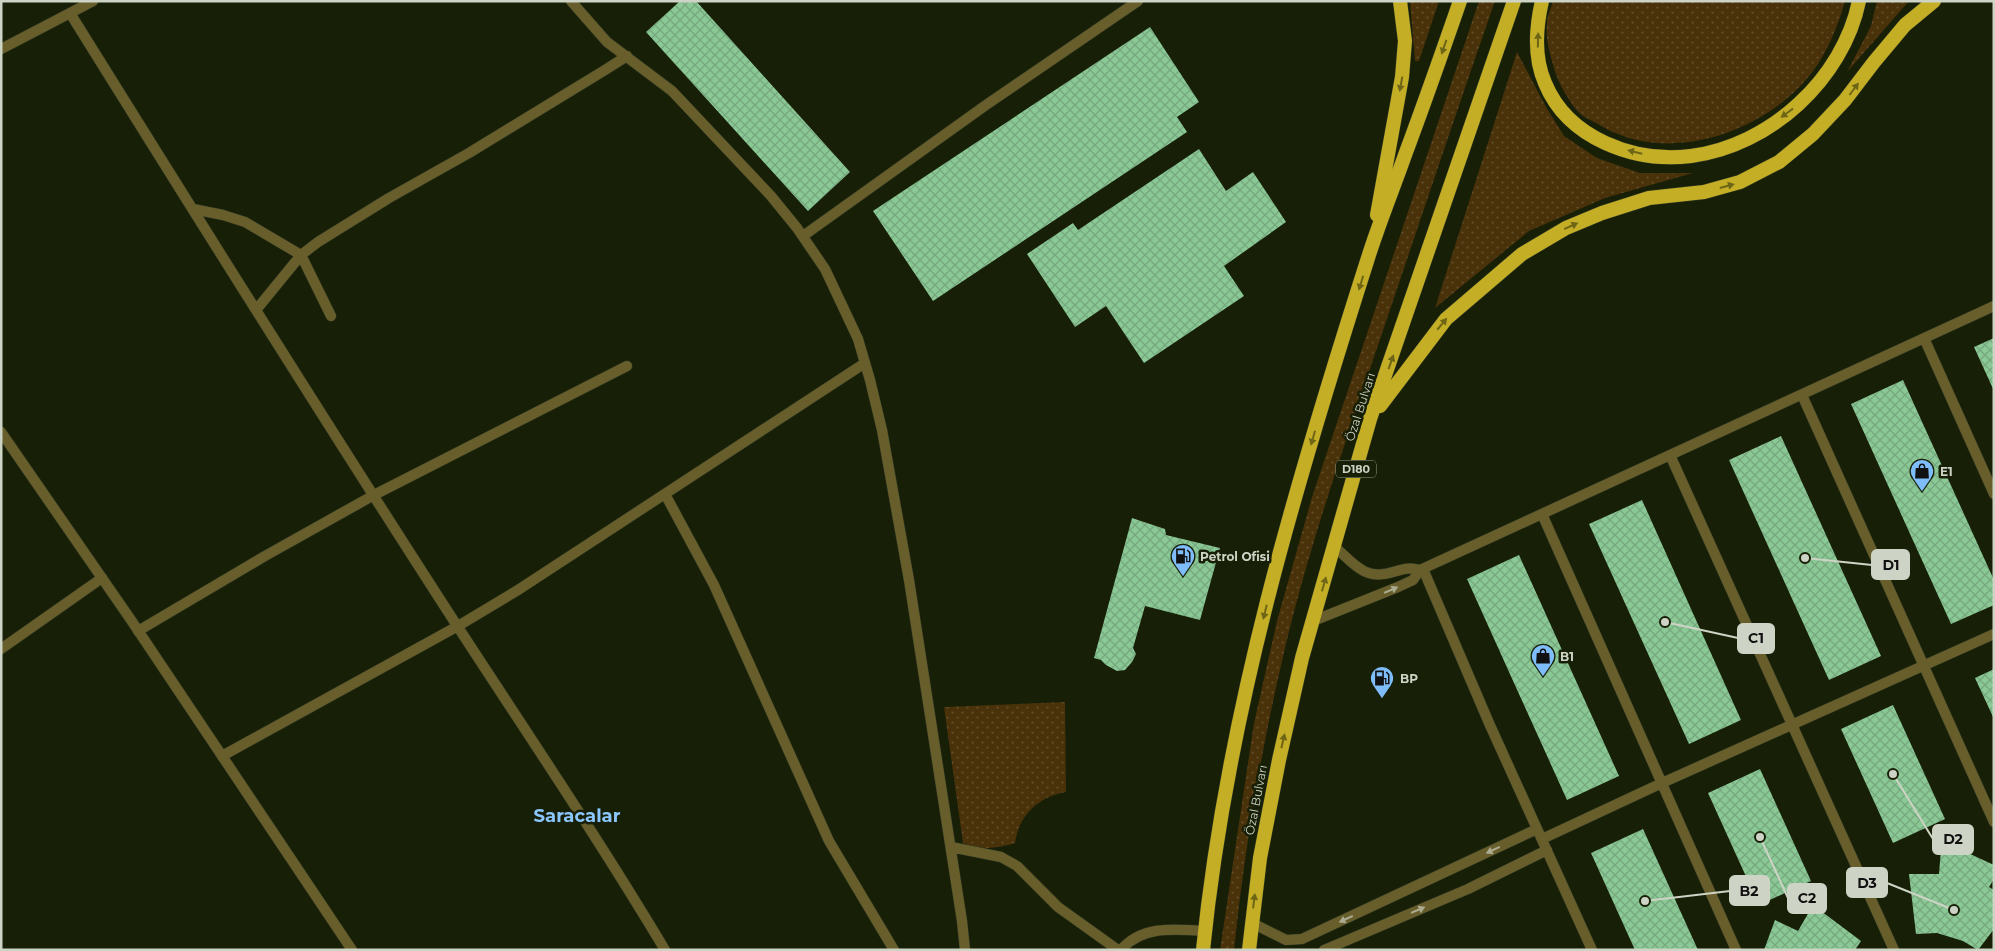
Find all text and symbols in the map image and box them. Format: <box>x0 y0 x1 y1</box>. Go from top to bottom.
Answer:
one-way arrow <box>1534 32 1542 48</box>
one-way arrow <box>1440 40 1448 55</box>
one-way arrow <box>1397 77 1405 93</box>
one-way arrow <box>1848 83 1859 96</box>
one-way arrow <box>1780 108 1794 118</box>
one-way arrow <box>1628 148 1643 156</box>
one-way arrow <box>1720 182 1735 190</box>
one-way arrow <box>1564 222 1578 230</box>
one-way arrow <box>1356 276 1364 291</box>
one-way arrow <box>1437 318 1448 331</box>
one-way arrow <box>1388 354 1395 369</box>
street label: Özal Bulvarı <box>1342 371 1378 443</box>
one-way arrow <box>1309 431 1317 446</box>
shop icon: E1 <box>1909 458 1935 492</box>
road number: D180 <box>1336 460 1376 478</box>
place label: E1 <box>1940 464 1953 479</box>
fuel station icon: Petrol Ofisi <box>1170 543 1196 577</box>
place label: Petrol Ofisi <box>1200 549 1270 564</box>
callout: D1 <box>1872 550 1909 579</box>
text: D1 <box>1883 556 1899 574</box>
one-way arrow <box>1320 577 1328 592</box>
one-way arrow <box>1384 586 1399 594</box>
one-way arrow <box>1261 604 1269 619</box>
callout: C1 <box>1738 624 1774 653</box>
text: C1 <box>1748 629 1764 647</box>
shop icon: B1 <box>1530 643 1556 677</box>
place label: B1 <box>1560 649 1574 664</box>
fuel station icon: BP <box>1369 665 1395 699</box>
place label: BP <box>1400 671 1418 686</box>
one-way arrow <box>1279 734 1287 749</box>
street label: Özal Bulvarı <box>1242 764 1270 836</box>
district label: Saracalar <box>534 805 621 827</box>
callout: D2 <box>1933 825 1973 854</box>
text: D2 <box>1943 830 1963 848</box>
one-way arrow <box>1486 846 1500 854</box>
callout: D3 <box>1847 868 1887 897</box>
text: D3 <box>1857 874 1877 892</box>
callout: B2 <box>1730 876 1769 905</box>
text: B2 <box>1740 882 1758 900</box>
callout: C2 <box>1788 884 1826 913</box>
text: C2 <box>1798 889 1816 907</box>
one-way arrow <box>1250 893 1258 909</box>
one-way arrow <box>1411 906 1425 914</box>
one-way arrow <box>1339 915 1353 923</box>

